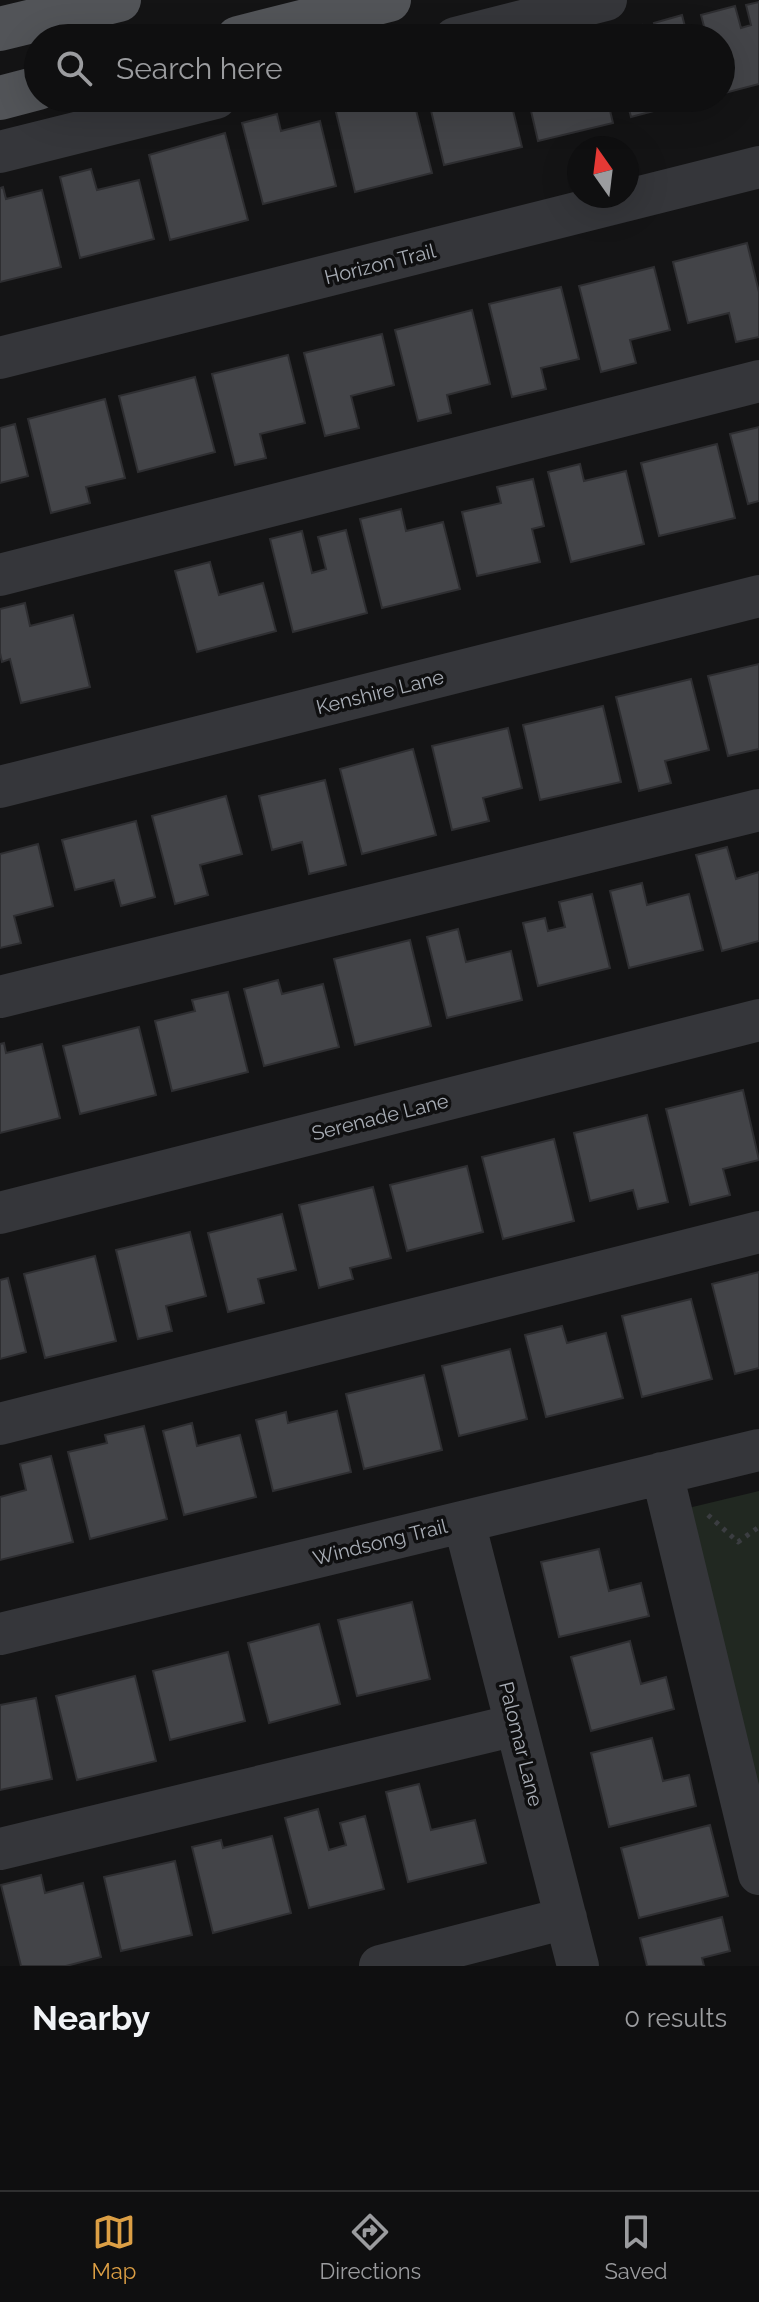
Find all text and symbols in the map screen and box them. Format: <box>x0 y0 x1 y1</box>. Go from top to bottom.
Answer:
search box <box>24 24 735 112</box>
icon: search <box>52 46 96 90</box>
text: Search here <box>116 51 283 86</box>
north arrow <box>567 136 639 208</box>
street label: Horizon Trail <box>322 238 439 289</box>
street label: Kenshire Lane <box>314 664 447 719</box>
street label: Serenade Lane <box>309 1088 451 1146</box>
street label: Windsong Trail <box>310 1514 450 1570</box>
street label: Palomar Lane <box>494 1679 548 1809</box>
text: Nearby <box>32 1998 150 2038</box>
text: 0 results <box>624 2003 727 2033</box>
tab: Map <box>92 2210 136 2284</box>
tab: Directions <box>320 2210 421 2284</box>
tab: Saved <box>604 2210 667 2284</box>

